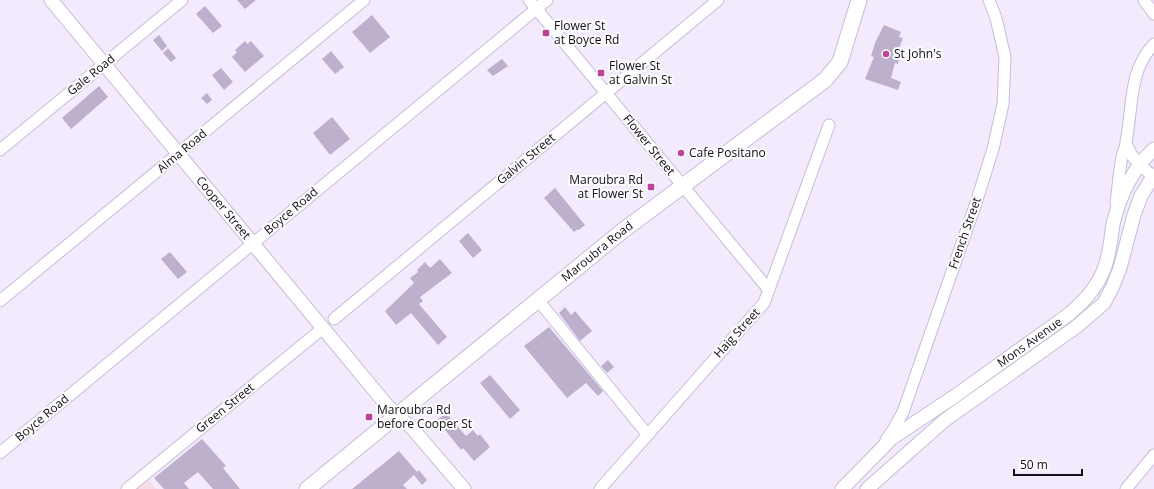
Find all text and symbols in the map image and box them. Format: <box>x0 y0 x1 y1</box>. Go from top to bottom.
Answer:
place label: Flower St at Boyce Rd <box>554 17 619 48</box>
marker: Flower St at Boyce Rd <box>541 28 551 38</box>
place label: St John's <box>894 45 942 62</box>
marker: St John's <box>881 49 891 59</box>
street label: Gale Road <box>63 50 118 99</box>
place label: Flower St at Galvin St <box>609 57 672 88</box>
marker: Flower St at Galvin St <box>596 68 606 78</box>
street label: Flower Street <box>619 111 679 179</box>
street label: Alma Road <box>153 125 210 176</box>
street label: Galvin Street <box>493 129 559 188</box>
place label: Cafe Positano <box>689 144 766 161</box>
marker: Cafe Positano <box>676 148 686 158</box>
place label: Maroubra Rd at Flower St <box>569 171 643 202</box>
street label: Cooper Street <box>192 172 255 243</box>
marker: Maroubra Rd at Flower St <box>646 182 656 192</box>
street label: Boyce Road <box>260 183 321 238</box>
street label: French Street <box>944 195 985 271</box>
street label: Maroubra Road <box>558 217 636 285</box>
street label: Haig Street <box>710 304 764 361</box>
street label: Mons Avenue <box>994 313 1065 371</box>
street label: Green Street <box>192 379 258 437</box>
street label: Boyce Road <box>11 390 72 445</box>
place label: Maroubra Rd before Cooper St <box>377 401 472 432</box>
marker: Maroubra Rd before Cooper St <box>364 412 374 422</box>
scale bar <box>1014 451 1082 477</box>
text: 50 m <box>1020 456 1048 473</box>

